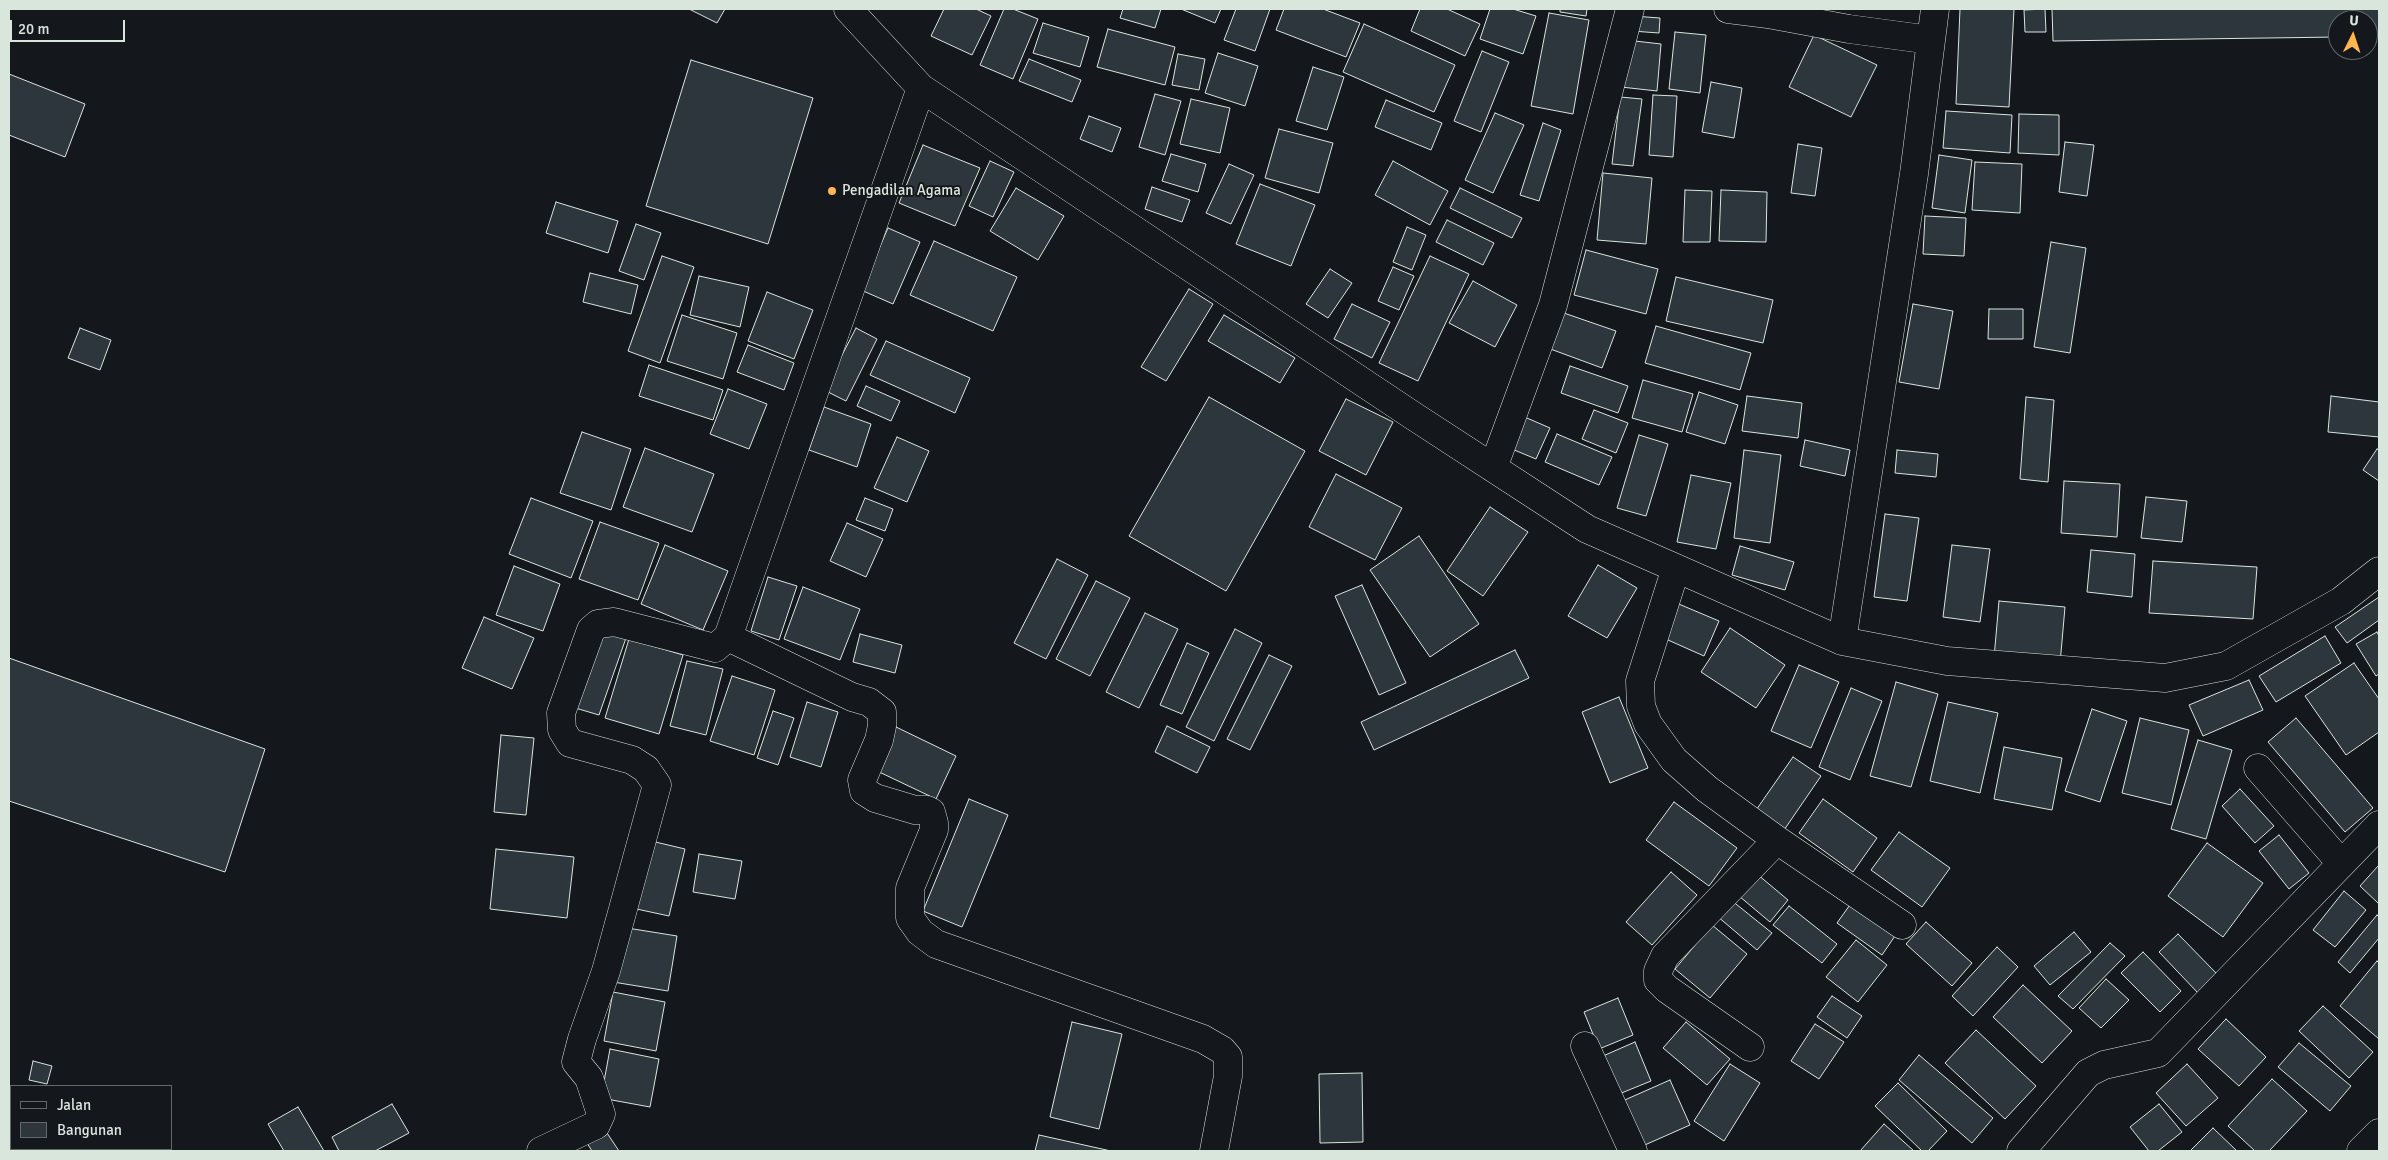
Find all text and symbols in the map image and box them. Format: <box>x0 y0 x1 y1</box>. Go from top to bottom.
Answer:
scale bar <box>12 10 128 42</box>
north arrow <box>2328 10 2378 60</box>
text: U <box>2349 12 2359 29</box>
text: 20 m <box>18 20 49 38</box>
place label: Pengadilan Agama <box>842 182 961 200</box>
marker: Pengadilan Agama <box>826 185 838 197</box>
legend <box>10 1085 172 1150</box>
text: Jalan <box>57 1096 91 1114</box>
text: Bangunan <box>57 1121 122 1139</box>

